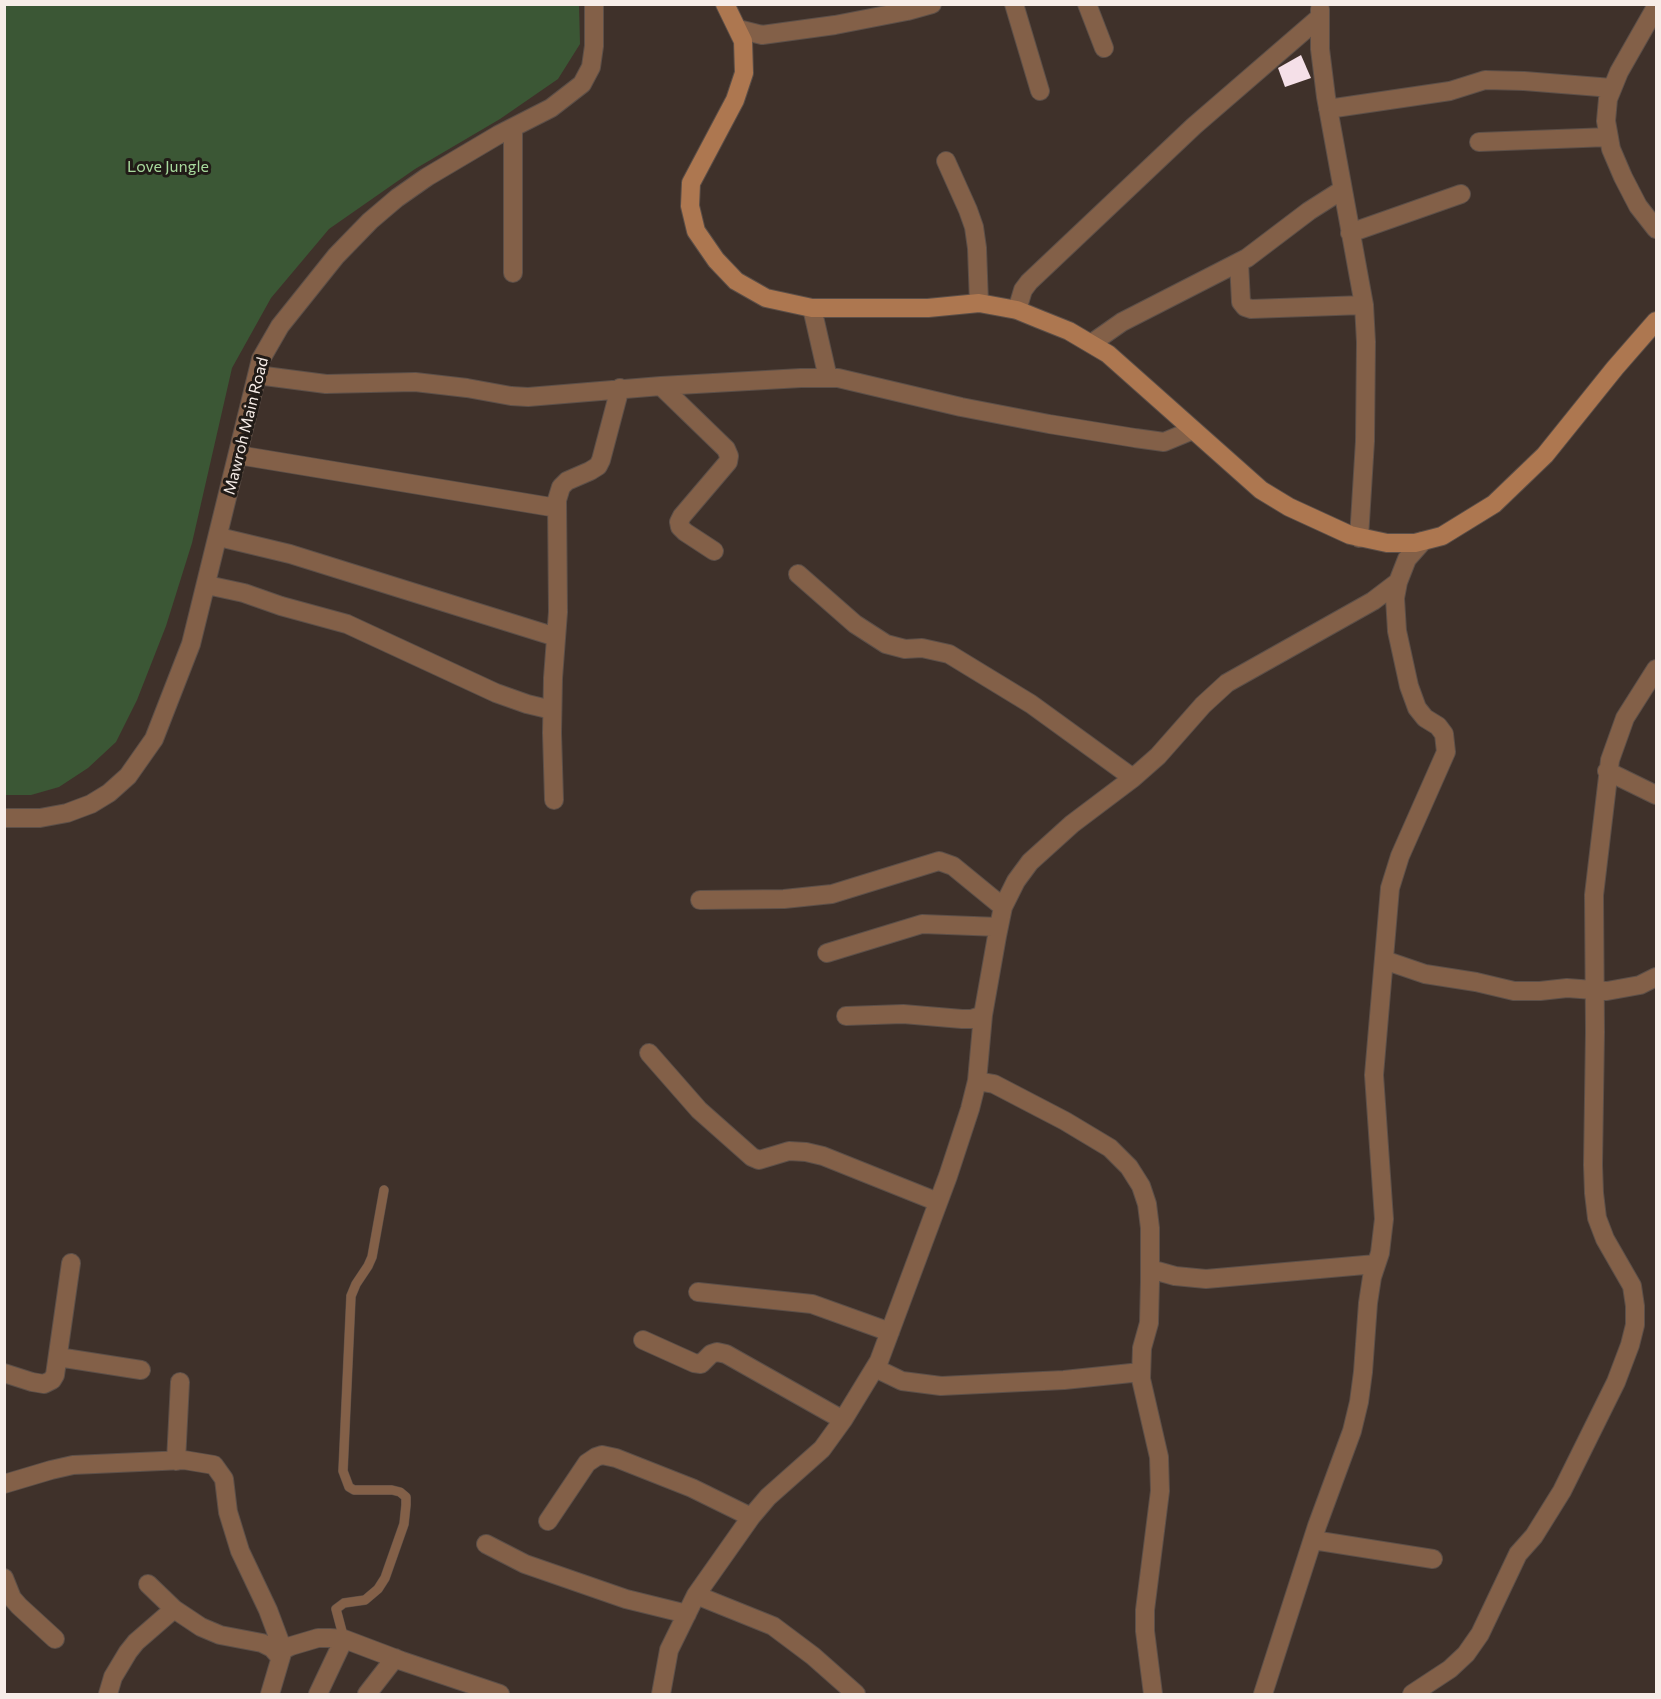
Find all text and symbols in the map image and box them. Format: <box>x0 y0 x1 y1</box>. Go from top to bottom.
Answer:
park label: Love Jungle <box>127 157 209 177</box>
street label: Mawroh Main Road <box>220 355 272 497</box>

